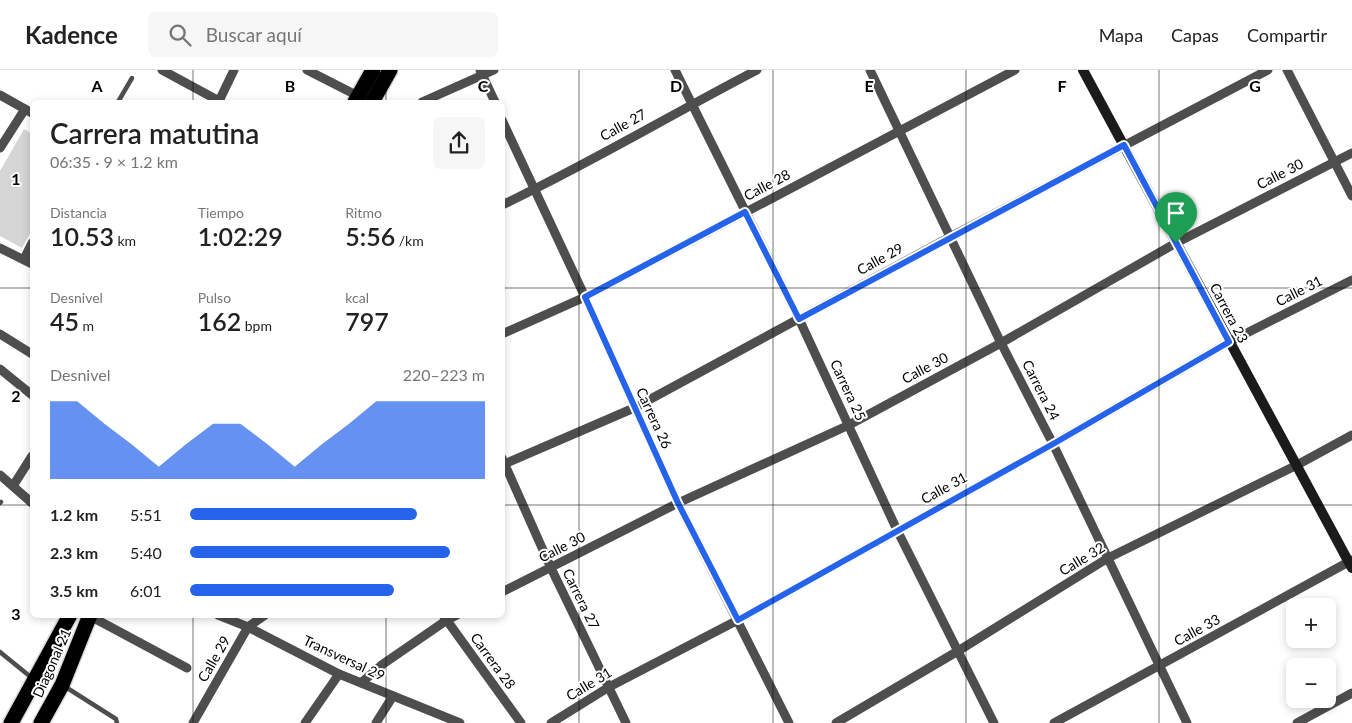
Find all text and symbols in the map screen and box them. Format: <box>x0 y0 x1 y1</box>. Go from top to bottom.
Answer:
search box <box>148 12 498 57</box>
text: Kadence <box>25 20 118 49</box>
icon: search <box>166 21 194 49</box>
text: Buscar aquí <box>206 23 302 46</box>
text: Mapa <box>1099 24 1143 46</box>
text: Capas <box>1171 24 1219 46</box>
text: Compartir <box>1247 24 1327 46</box>
text: A <box>90 76 103 95</box>
text: B <box>285 76 295 95</box>
text: C <box>478 76 489 95</box>
text: D <box>670 76 682 95</box>
text: E <box>864 76 874 95</box>
text: F <box>1057 76 1067 95</box>
text: G <box>1249 76 1261 95</box>
street label: Calle 27 <box>597 105 649 144</box>
text: Carrera matutina <box>50 116 259 150</box>
button: share <box>433 117 485 169</box>
text: 06:35 · 9 × 1.2 km <box>50 152 178 171</box>
street label: Calle 30 <box>1254 155 1306 193</box>
street label: Calle 28 <box>741 165 793 204</box>
text: 1 <box>11 169 21 188</box>
pin <box>1155 192 1197 243</box>
icon: arrive <box>1162 199 1190 227</box>
text: Distancia <box>50 204 107 221</box>
text: Tiempo <box>198 204 244 221</box>
text: Ritmo <box>345 204 382 221</box>
text: 10.53 <box>50 221 114 251</box>
text: 1:02:29 <box>198 221 283 251</box>
text: 5:56 <box>345 221 395 251</box>
text: km <box>114 232 136 249</box>
text: /km <box>395 232 424 249</box>
street label: Calle 29 <box>854 239 906 278</box>
street label: Calle 31 <box>1273 272 1325 310</box>
street label: Carrera 23 <box>1207 280 1252 346</box>
text: Desnivel <box>50 289 103 306</box>
text: Pulso <box>198 289 231 306</box>
text: kcal <box>345 289 369 306</box>
text: 45 <box>50 306 79 336</box>
text: 162 <box>198 306 241 336</box>
text: 797 <box>345 306 389 336</box>
text: m <box>79 317 94 334</box>
text: bpm <box>241 317 272 334</box>
street label: Calle 30 <box>899 348 951 387</box>
street label: Carrera 25 <box>827 357 870 423</box>
street label: Carrera 24 <box>1019 357 1064 423</box>
text: Desnivel <box>50 365 110 384</box>
text: 220–223 m <box>403 365 485 384</box>
street label: Carrera 26 <box>633 385 676 451</box>
text: 2 <box>11 386 21 405</box>
street label: Calle 31 <box>918 468 970 507</box>
text: 1.2 km <box>50 505 98 524</box>
text: 5:51 <box>130 505 162 524</box>
street label: Calle 30 <box>536 528 588 566</box>
street label: Calle 32 <box>1056 538 1108 579</box>
text: 2.3 km <box>50 543 98 562</box>
text: 5:40 <box>130 543 162 562</box>
street label: Carrera 27 <box>559 566 603 632</box>
text: 3.5 km <box>50 581 98 600</box>
text: 6:01 <box>130 581 162 600</box>
map controls <box>1286 598 1336 708</box>
button: + <box>1286 598 1336 648</box>
text: 3 <box>11 604 21 623</box>
street label: Calle 33 <box>1171 610 1223 649</box>
street label: Diagonal 21 <box>29 626 74 700</box>
street label: Carrera 28 <box>467 629 519 692</box>
street label: Transversal 29 <box>301 631 388 684</box>
street label: Calle 29 <box>194 633 233 685</box>
button: − <box>1286 658 1336 708</box>
street label: Calle 31 <box>563 663 615 704</box>

